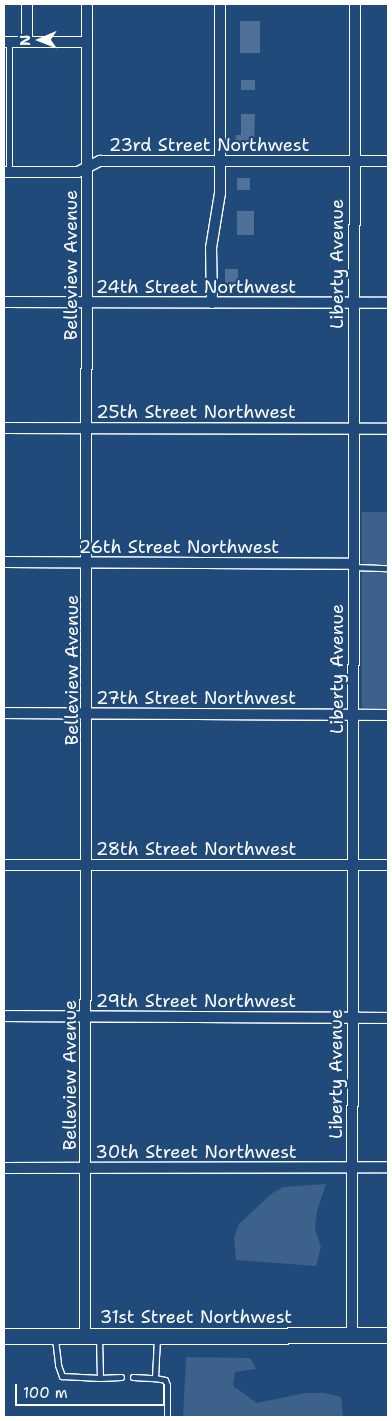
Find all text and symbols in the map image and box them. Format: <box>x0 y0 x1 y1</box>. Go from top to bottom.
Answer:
north arrow <box>15 15 65 65</box>
text: N <box>16 35 34 46</box>
street label: 23rd Street Northwest <box>109 134 309 156</box>
street label: Belleview Avenue <box>60 190 82 340</box>
street label: Liberty Avenue <box>326 199 348 329</box>
street label: 24th Street Northwest <box>96 276 296 298</box>
street label: 25th Street Northwest <box>96 401 296 423</box>
street label: 26th Street Northwest <box>79 536 279 558</box>
street label: Belleview Avenue <box>61 595 83 745</box>
street label: Liberty Avenue <box>326 604 348 734</box>
street label: 27th Street Northwest <box>96 687 296 709</box>
street label: 28th Street Northwest <box>96 838 296 860</box>
street label: 29th Street Northwest <box>96 990 296 1012</box>
street label: Belleview Avenue <box>59 1000 81 1150</box>
street label: Liberty Avenue <box>325 1009 347 1139</box>
street label: 30th Street Northwest <box>95 1141 297 1163</box>
street label: 31st Street Northwest <box>100 1306 292 1328</box>
scale bar <box>18 1374 168 1406</box>
text: 100 m <box>23 1383 68 1403</box>

